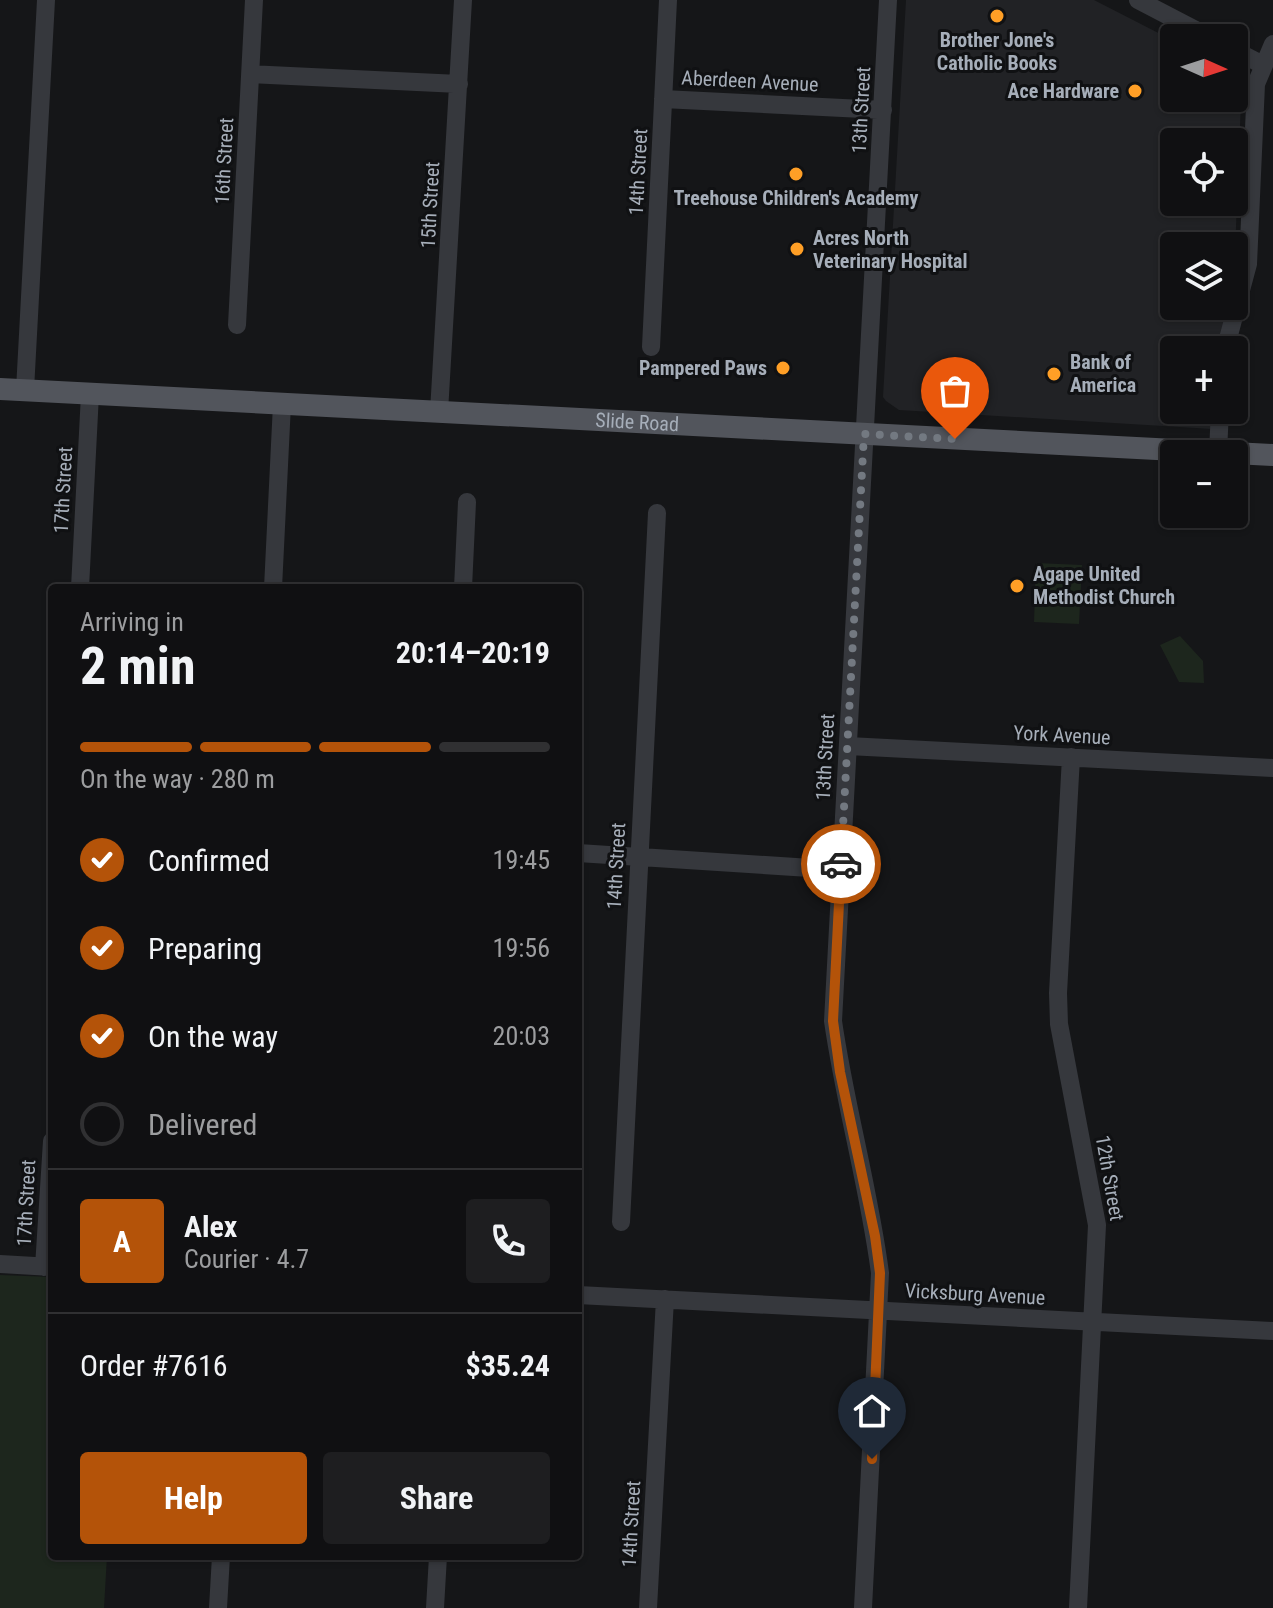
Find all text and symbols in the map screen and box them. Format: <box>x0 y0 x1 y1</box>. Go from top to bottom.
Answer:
marker: Brother Jone's Catholic Books <box>988 7 1006 25</box>
north arrow <box>1160 24 1248 112</box>
map controls <box>1160 24 1248 528</box>
place label: Brother Jone's Catholic Books <box>937 28 1057 75</box>
street label: Aberdeen Avenue <box>681 65 819 97</box>
street label: 13th Street <box>847 66 875 154</box>
place label: Ace Hardware <box>1008 79 1119 103</box>
marker: Ace Hardware <box>1126 82 1144 100</box>
street label: 16th Street <box>210 117 238 205</box>
street label: 14th Street <box>624 128 652 216</box>
button: locate <box>1160 128 1248 216</box>
street label: 15th Street <box>416 161 444 249</box>
marker: Treehouse Children's Academy <box>787 165 805 183</box>
place label: Treehouse Children's Academy <box>674 186 918 210</box>
place label: Acres North Veterinary Hospital <box>813 226 967 273</box>
button: layers <box>1160 232 1248 320</box>
marker: Acres North Veterinary Hospital <box>788 240 806 258</box>
button: + <box>1160 336 1248 424</box>
place label: Bank of America <box>1070 350 1136 397</box>
place label: Pampered Paws <box>639 356 767 380</box>
pin <box>921 357 989 439</box>
marker: Pampered Paws <box>774 359 792 377</box>
marker: Bank of America <box>1045 365 1063 383</box>
icon: bag <box>933 369 977 413</box>
street label: Slide Road <box>595 408 680 436</box>
button: − <box>1160 440 1248 528</box>
street label: 17th Street <box>49 446 77 534</box>
place label: Agape United Methodist Church <box>1033 562 1175 609</box>
marker: Agape United Methodist Church <box>1008 577 1026 595</box>
text: Arriving in <box>80 607 184 637</box>
text: 20:14–20:19 <box>396 635 550 670</box>
text: 2 min <box>80 636 196 697</box>
street label: 13th Street <box>811 713 839 801</box>
street label: York Avenue <box>1013 720 1111 750</box>
text: On the way · 280 m <box>80 764 275 794</box>
street label: 14th Street <box>602 822 630 910</box>
courier <box>801 824 881 904</box>
icon: check <box>80 838 124 882</box>
icon: car <box>819 842 863 886</box>
text: Confirmed <box>148 843 270 878</box>
text: 19:45 <box>493 845 550 875</box>
icon: check <box>80 926 124 970</box>
text: Preparing <box>148 931 262 966</box>
text: 19:56 <box>493 933 550 963</box>
icon: check <box>80 1014 124 1058</box>
text: On the way <box>148 1019 278 1054</box>
text: 20:03 <box>493 1021 550 1051</box>
text: Delivered <box>148 1107 257 1142</box>
street label: 12th Street <box>1091 1133 1129 1223</box>
street label: 17th Street <box>12 1159 40 1247</box>
button: phone <box>466 1199 550 1283</box>
text: Alex <box>184 1209 237 1244</box>
text: A <box>113 1224 131 1259</box>
text: Courier · 4.7 <box>184 1244 309 1274</box>
street label: Vicksburg Avenue <box>904 1278 1046 1310</box>
text: Order #7616 <box>80 1348 228 1383</box>
text: $35.24 <box>465 1348 550 1383</box>
pin <box>838 1377 906 1459</box>
icon: home <box>850 1389 894 1433</box>
button: Help <box>80 1452 307 1544</box>
button: Share <box>323 1452 550 1544</box>
street label: 14th Street <box>617 1480 645 1568</box>

